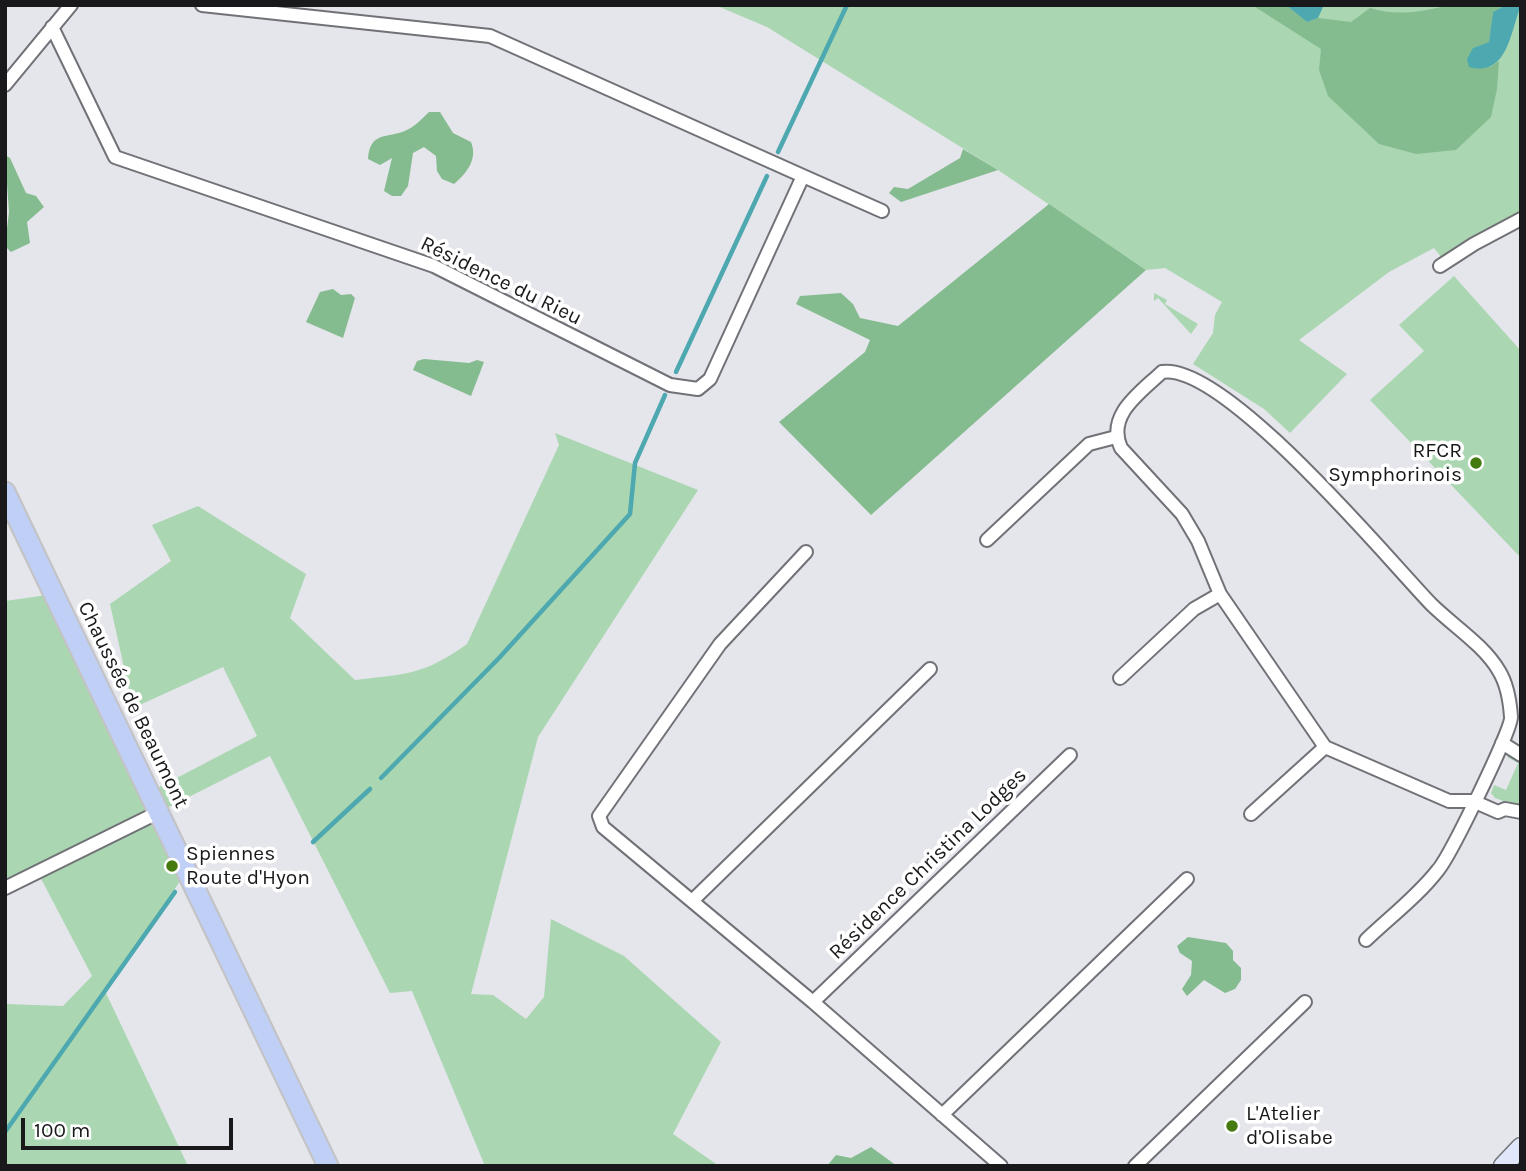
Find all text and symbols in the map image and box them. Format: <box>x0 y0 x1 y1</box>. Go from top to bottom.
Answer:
street label: Résidence du Rieu <box>416 231 586 331</box>
place label: RFCR Symphorinois <box>1328 438 1462 488</box>
marker: RFCR Symphorinois <box>1468 455 1484 471</box>
street label: Chaussée de Beaumont <box>72 598 194 812</box>
street label: Résidence Christina Lodges <box>824 763 1032 965</box>
place label: Spiennes Route d'Hyon <box>186 841 310 891</box>
marker: Spiennes Route d'Hyon <box>164 858 180 874</box>
place label: L'Atelier d'Olisabe <box>1246 1101 1333 1151</box>
scale bar <box>24 1104 236 1148</box>
text: 100 m <box>34 1118 91 1142</box>
marker: L'Atelier d'Olisabe <box>1224 1118 1240 1134</box>

